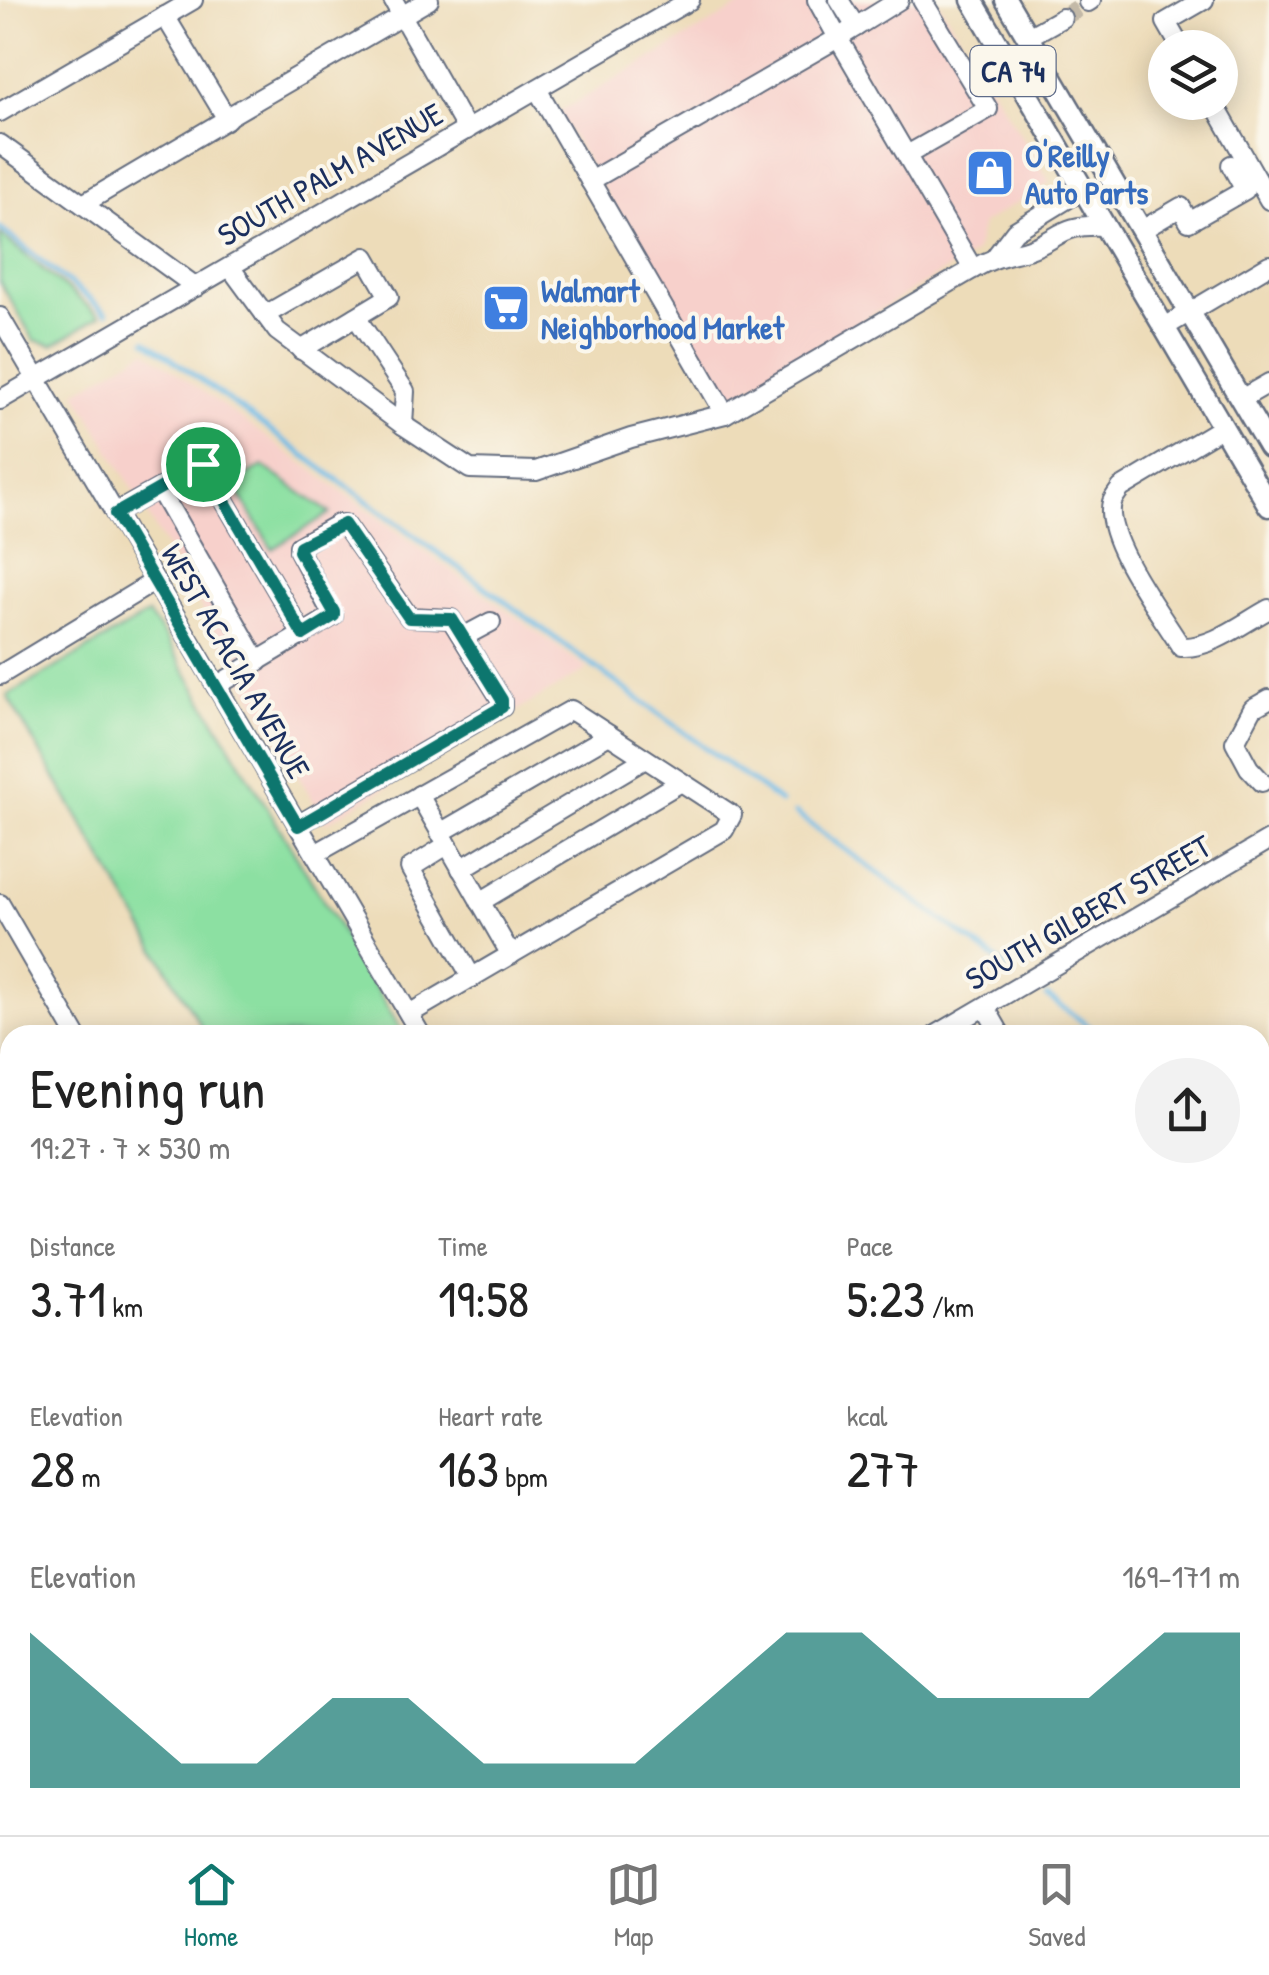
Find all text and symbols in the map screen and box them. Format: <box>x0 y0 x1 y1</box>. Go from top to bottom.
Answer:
map controls <box>1148 30 1238 120</box>
button: layers <box>1148 30 1238 120</box>
road number: CA 74 <box>970 46 1056 96</box>
street label: SOUTH PALM AVENUE <box>210 92 450 256</box>
place label: O'Reilly Auto Parts <box>1025 134 1148 214</box>
shop icon: O'Reilly Auto Parts <box>964 147 1016 199</box>
place label: Walmart Neighborhood Market <box>541 269 785 350</box>
supermarket icon: Walmart Neighborhood Market <box>480 282 532 334</box>
pin <box>161 422 246 507</box>
icon: arrive <box>176 437 231 492</box>
street label: WEST ACACIA AVENUE <box>151 536 321 786</box>
street label: SOUTH GILBERT STREET <box>957 824 1220 1000</box>
text: Evening run <box>30 1051 265 1125</box>
button: share <box>1135 1058 1240 1163</box>
text: 19:27 · 7 × 530 m <box>30 1126 230 1169</box>
text: Distance <box>30 1227 116 1265</box>
text: Time <box>438 1227 488 1265</box>
text: Pace <box>847 1227 893 1265</box>
text: 3.71 <box>30 1265 106 1333</box>
text: 19:58 <box>438 1265 529 1333</box>
text: 5:23 <box>847 1265 925 1333</box>
text: km <box>106 1288 143 1326</box>
text: /km <box>925 1288 974 1326</box>
text: Elevation <box>30 1397 123 1435</box>
text: Heart rate <box>438 1397 543 1435</box>
text: kcal <box>847 1397 888 1435</box>
text: 28 <box>30 1435 75 1503</box>
text: 163 <box>438 1435 499 1503</box>
text: 277 <box>847 1435 920 1503</box>
text: m <box>75 1458 101 1496</box>
text: bpm <box>499 1458 548 1496</box>
text: Elevation <box>30 1555 136 1598</box>
text: 169–171 m <box>1122 1555 1240 1598</box>
tab: Home <box>184 1857 239 1955</box>
tab: Map <box>606 1857 661 1955</box>
tab: Saved <box>1028 1857 1085 1955</box>

